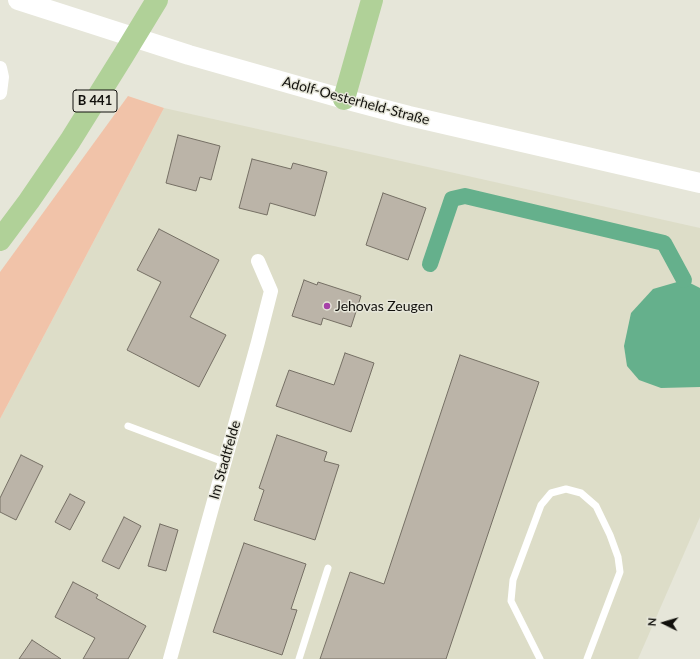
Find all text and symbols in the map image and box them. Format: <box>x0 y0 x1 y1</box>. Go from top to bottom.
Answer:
street label: Adolf-Oesterheld-Straße <box>281 73 431 129</box>
road number: B 441 <box>73 90 117 112</box>
place label: Jehovas Zeugen <box>335 298 433 314</box>
marker: Jehovas Zeugen <box>322 301 332 311</box>
street label: Im Stadtfelde <box>206 419 244 501</box>
north arrow <box>644 603 684 643</box>
text: N <box>645 617 658 627</box>

